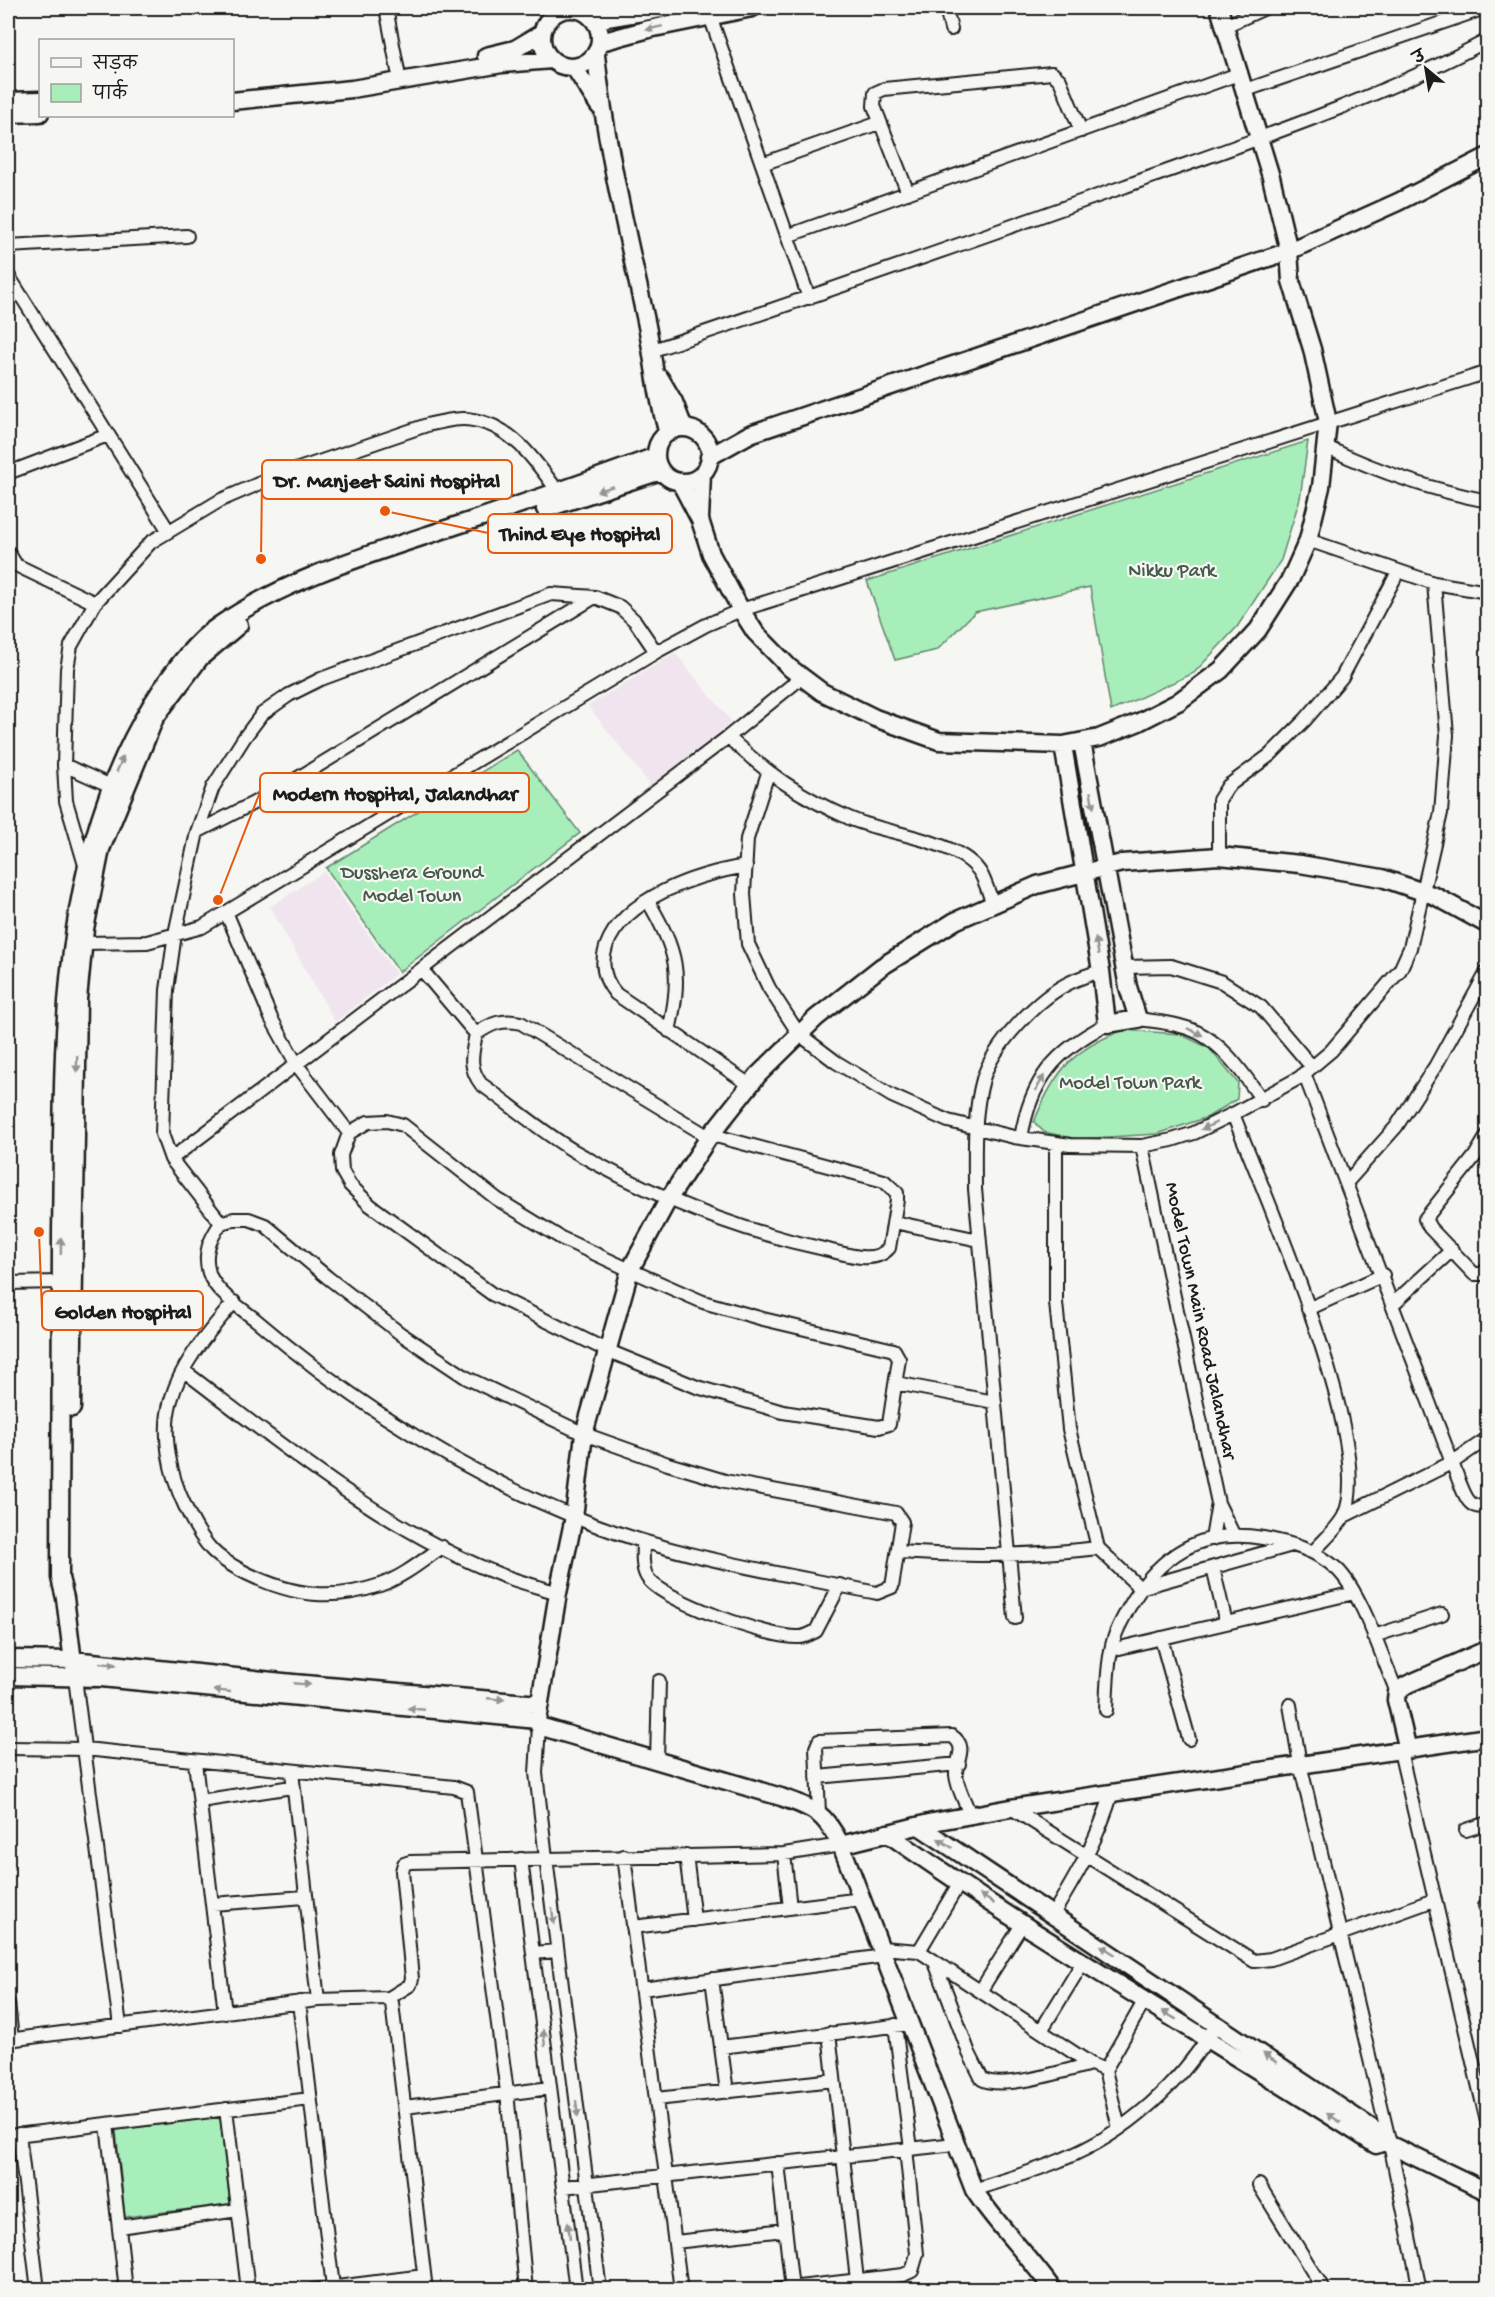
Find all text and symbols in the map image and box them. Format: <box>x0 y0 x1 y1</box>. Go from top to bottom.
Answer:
one-way arrow <box>644 24 663 33</box>
legend <box>39 39 234 117</box>
north arrow <box>1396 39 1456 99</box>
text: उ <box>1409 47 1431 71</box>
text: सड़क <box>92 55 138 76</box>
text: पार्क <box>92 79 128 106</box>
callout: Dr. Manjeet Saini Hospital <box>262 460 512 499</box>
text: Dr. Manjeet Saini Hospital <box>272 471 500 496</box>
one-way arrow <box>596 485 614 495</box>
callout: Thind Eye Hospital <box>488 514 672 553</box>
text: Thind Eye Hospital <box>498 524 661 549</box>
park label: Nikku Park <box>1128 561 1218 584</box>
one-way arrow <box>115 755 125 773</box>
callout: Modern Hospital, Jalandhar <box>260 773 529 812</box>
text: Modern Hospital, Jalandhar <box>273 784 520 809</box>
one-way arrow <box>1088 790 1097 809</box>
park label: Dusshera Ground Model Town <box>339 863 485 909</box>
one-way arrow <box>1092 936 1101 955</box>
one-way arrow <box>1186 1027 1203 1036</box>
one-way arrow <box>72 1055 82 1074</box>
park label: Model Town Park <box>1059 1073 1203 1096</box>
one-way arrow <box>1035 1074 1045 1091</box>
one-way arrow <box>1201 1121 1218 1130</box>
street label: Model Town Main Road Jalandhar <box>1158 1180 1240 1463</box>
one-way arrow <box>56 1236 66 1255</box>
callout: Golden Hospital <box>42 1291 203 1330</box>
text: Golden Hospital <box>54 1302 192 1327</box>
one-way arrow <box>98 1659 117 1669</box>
one-way arrow <box>292 1679 311 1689</box>
one-way arrow <box>212 1686 231 1696</box>
one-way arrow <box>487 1694 506 1704</box>
one-way arrow <box>406 1704 425 1714</box>
one-way arrow <box>937 1837 953 1848</box>
one-way arrow <box>978 1894 995 1905</box>
one-way arrow <box>548 1907 558 1926</box>
one-way arrow <box>1100 1944 1116 1956</box>
one-way arrow <box>1161 2009 1177 2020</box>
one-way arrow <box>539 2029 548 2048</box>
one-way arrow <box>1262 2052 1278 2064</box>
one-way arrow <box>573 2100 582 2119</box>
one-way arrow <box>1326 2113 1343 2124</box>
one-way arrow <box>564 2222 573 2241</box>

